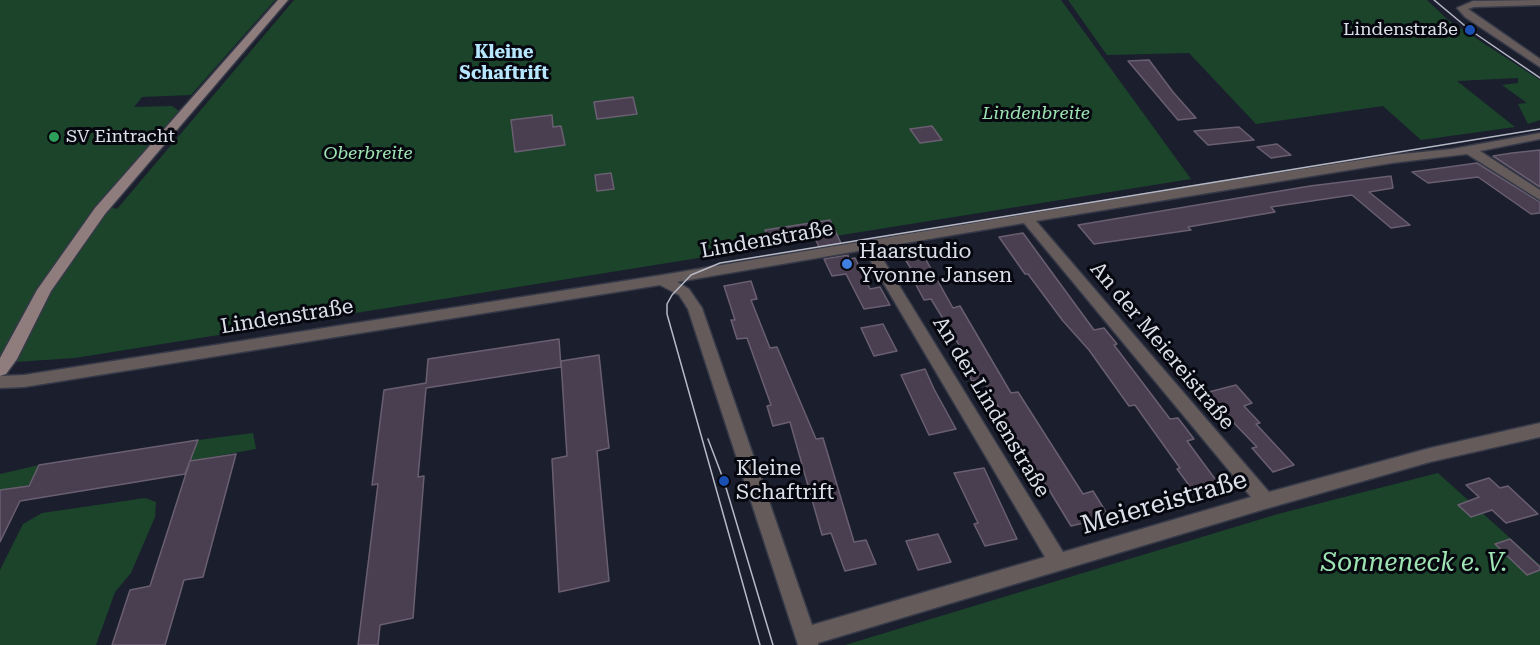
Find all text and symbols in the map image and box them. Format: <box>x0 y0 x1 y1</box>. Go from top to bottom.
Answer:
place label: Lindenstraße <box>1343 19 1458 41</box>
marker: Lindenstraße <box>1463 23 1477 37</box>
district label: Kleine Schaftrift <box>459 42 549 84</box>
park label: Lindenbreite <box>982 103 1090 125</box>
place label: SV Eintracht <box>66 126 175 148</box>
marker: SV Eintracht <box>47 130 61 144</box>
park label: Oberbreite <box>323 143 413 165</box>
street label: Lindenstraße <box>699 216 835 264</box>
place label: Haarstudio Yvonne Jansen <box>859 239 1012 289</box>
marker: Haarstudio Yvonne Jansen <box>840 257 854 271</box>
street label: An der Meiereistraße <box>1085 257 1239 435</box>
street label: Lindenstraße <box>219 294 355 340</box>
street label: An der Lindenstraße <box>927 312 1055 502</box>
place label: Kleine Schaftrift <box>736 456 834 506</box>
street label: Meiereistraße <box>1077 464 1251 542</box>
marker: Kleine Schaftrift <box>717 474 731 488</box>
park label: Sonneneck e. V. <box>1321 547 1507 579</box>

